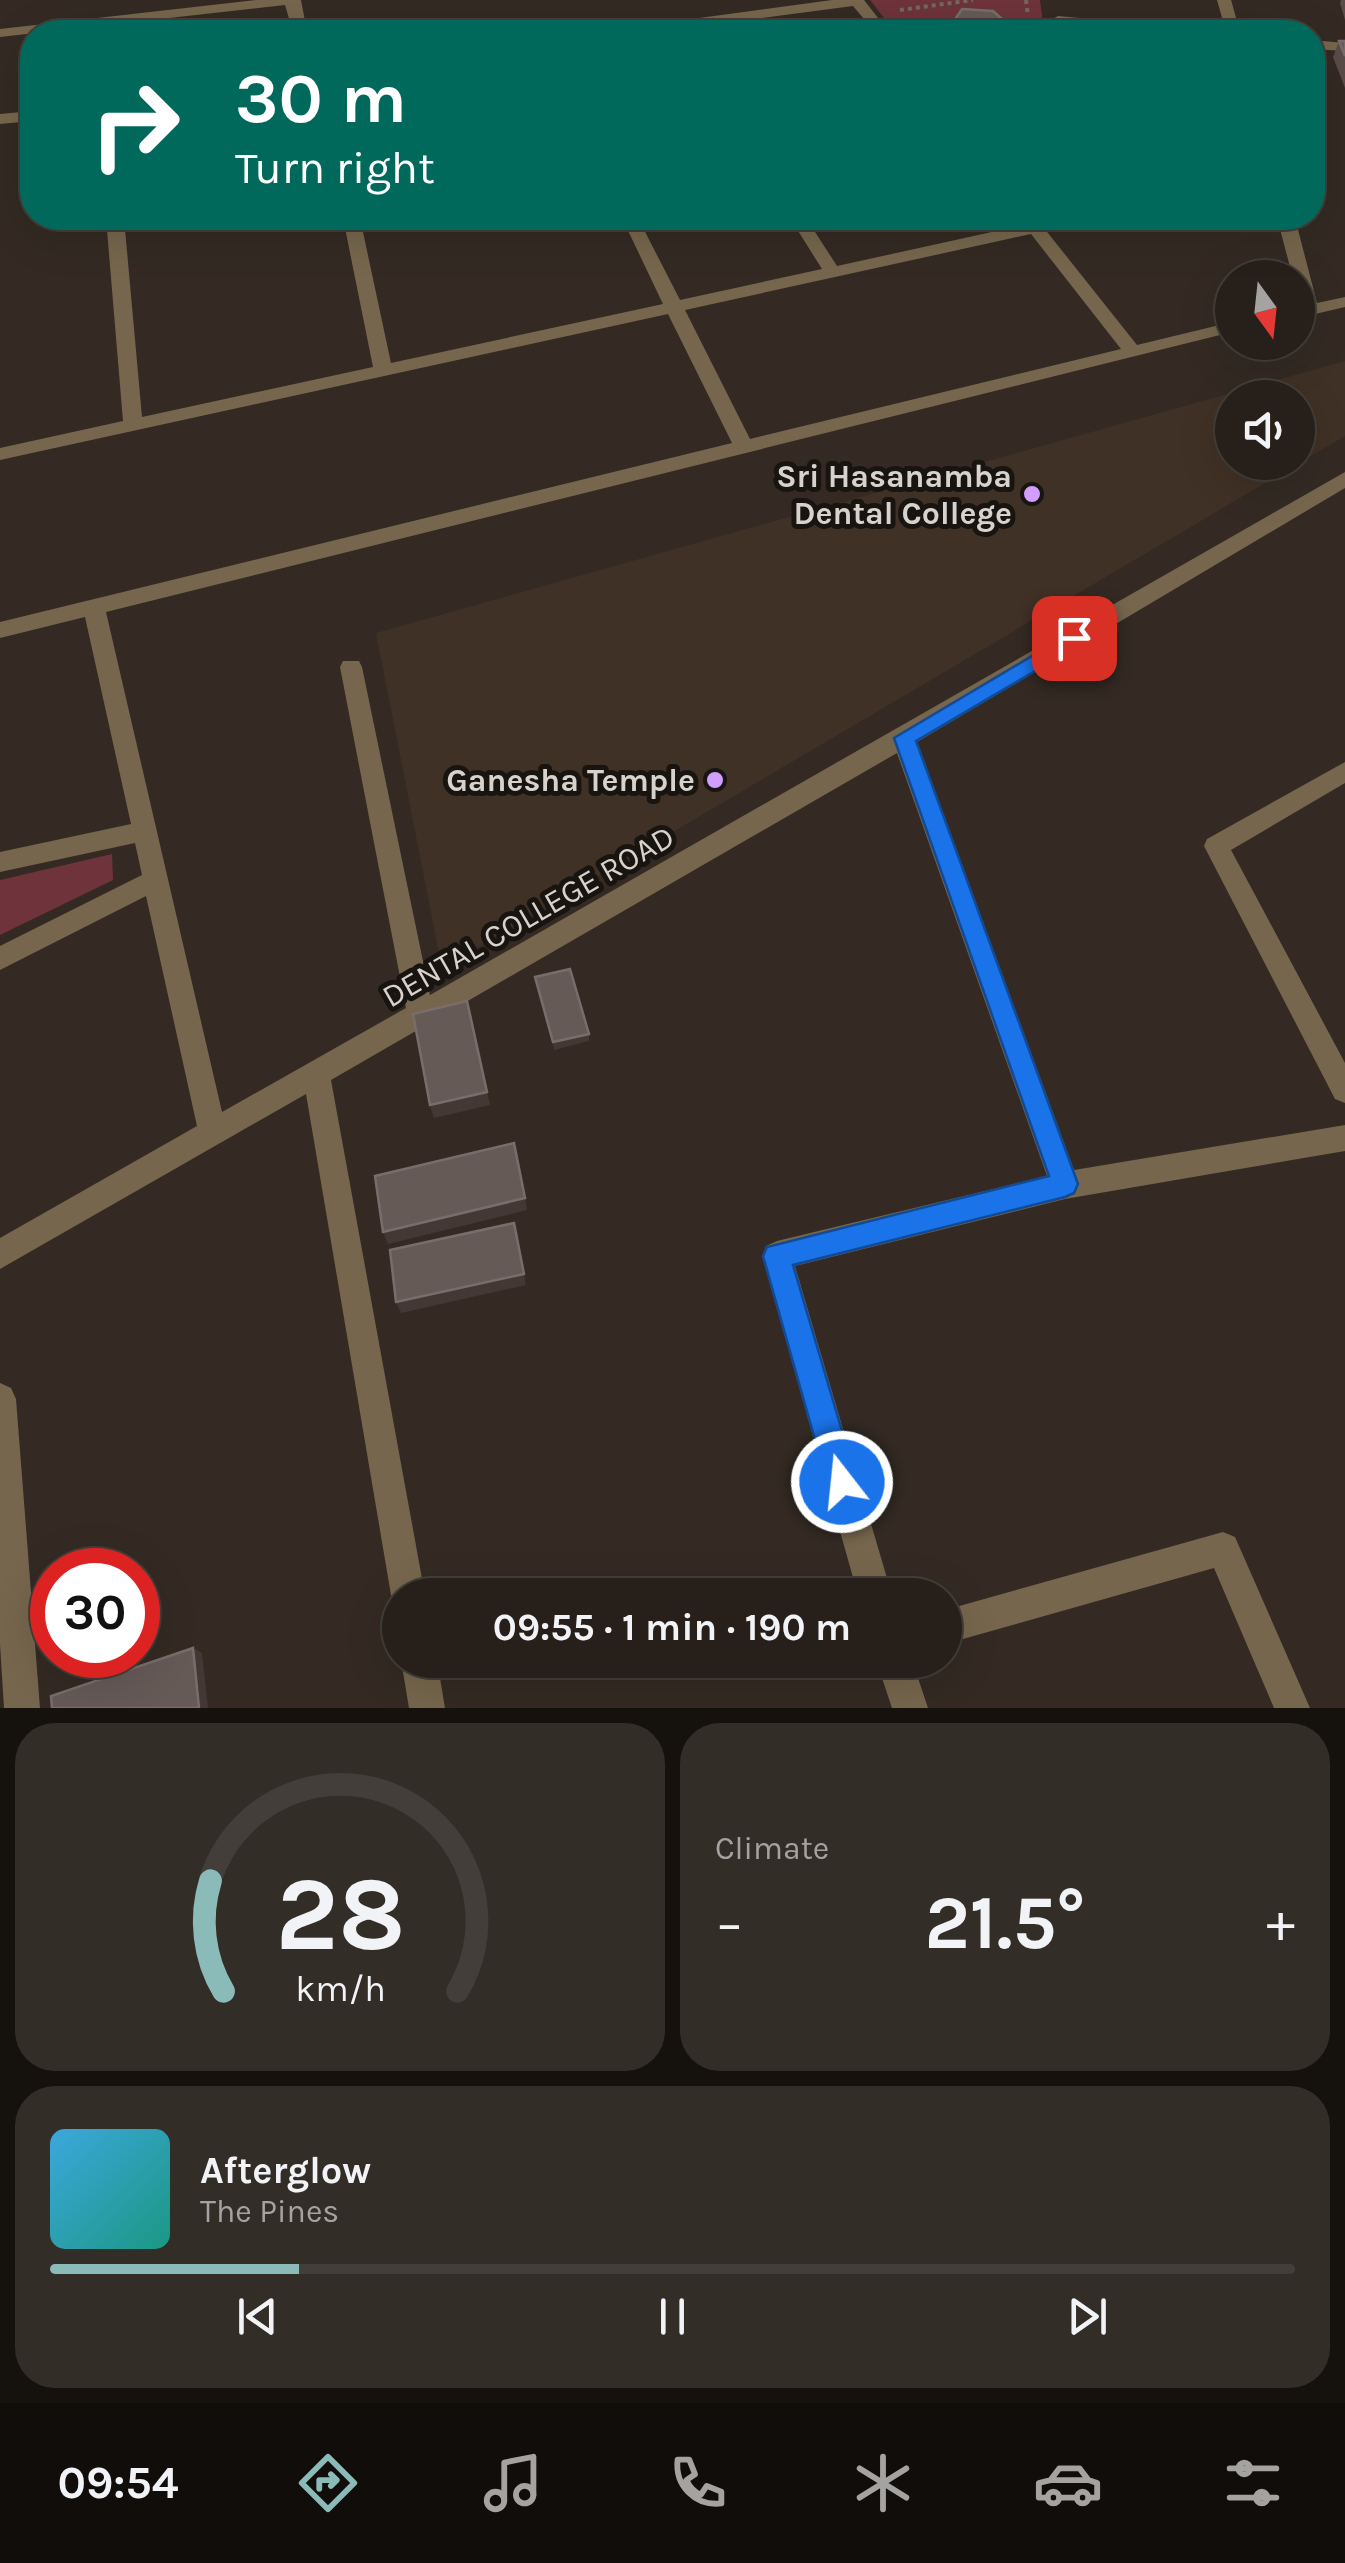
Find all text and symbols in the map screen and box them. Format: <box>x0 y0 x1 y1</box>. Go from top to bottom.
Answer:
text: 30 m <box>235 58 407 140</box>
icon: right <box>70 60 200 190</box>
text: Turn right <box>235 142 435 194</box>
north arrow <box>1215 260 1315 360</box>
map controls <box>1215 260 1315 480</box>
button: sound <box>1215 380 1315 480</box>
place label: Sri Hasanamba Dental College <box>776 458 1012 532</box>
marker: Sri Hasanamba Dental College <box>1021 483 1043 505</box>
pin <box>1032 596 1117 681</box>
icon: arrive <box>1047 611 1102 666</box>
place label: Ganesha Temple <box>446 762 695 799</box>
marker: Ganesha Temple <box>704 769 726 791</box>
street label: DENTAL COLLEGE ROAD <box>376 818 681 1015</box>
position arrow <box>790 1430 894 1534</box>
speed limit sign: 30 <box>30 1548 160 1678</box>
text: 09:55 · 1 min · 190 m <box>493 1605 851 1650</box>
text: Climate <box>715 1830 829 1867</box>
text: 28 <box>275 1854 405 1975</box>
text: 21.5° <box>924 1879 1086 1967</box>
text: − <box>715 1891 744 1955</box>
text: + <box>1266 1891 1295 1955</box>
text: km/h <box>295 1968 385 2010</box>
text: Afterglow <box>200 2148 371 2193</box>
text: The Pines <box>200 2193 339 2230</box>
icon: previous <box>230 2289 285 2344</box>
icon: pause <box>645 2289 700 2344</box>
icon: next <box>1060 2289 1115 2344</box>
icon: directions <box>293 2448 363 2518</box>
icon: music <box>478 2448 548 2518</box>
icon: phone <box>663 2448 733 2518</box>
icon: climate <box>848 2448 918 2518</box>
icon: car <box>1033 2448 1103 2518</box>
icon: filters <box>1218 2448 1288 2518</box>
text: 09:54 <box>57 2457 178 2509</box>

